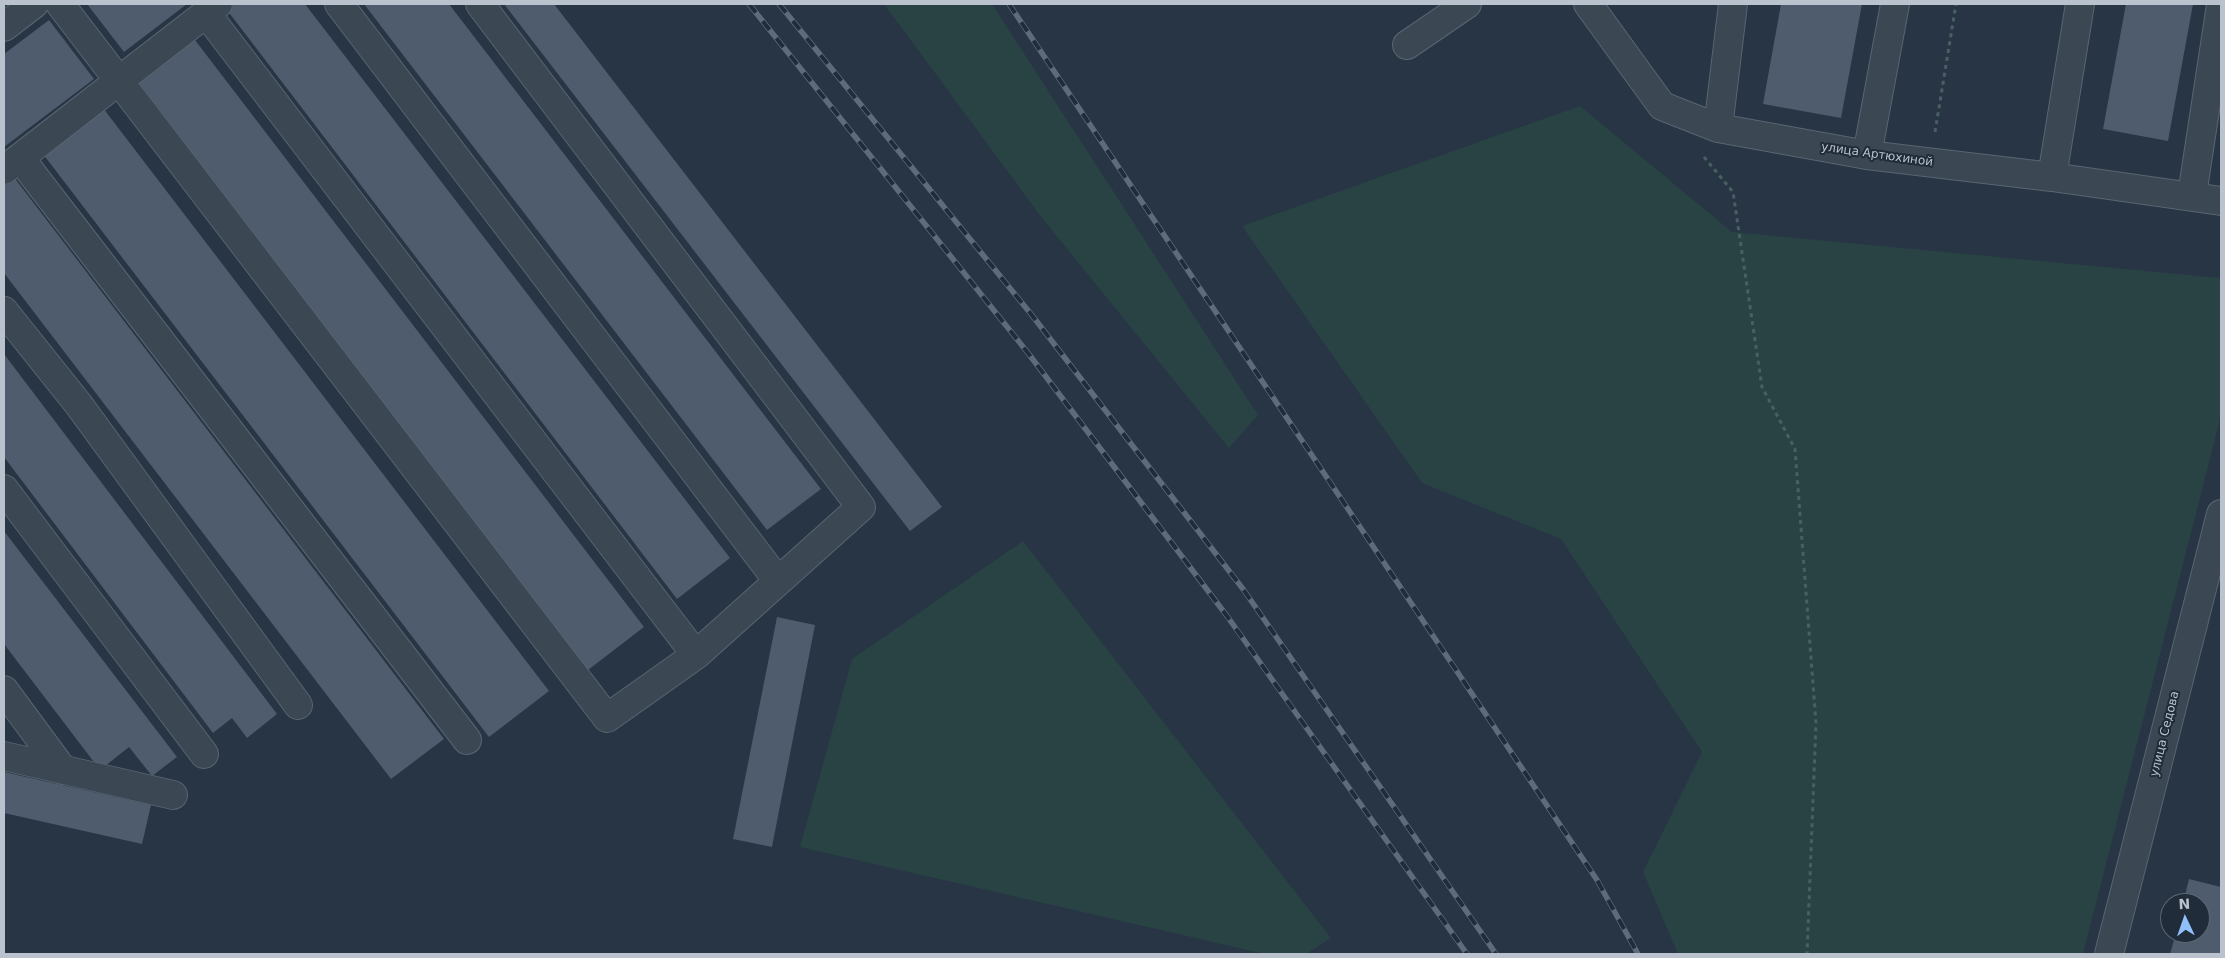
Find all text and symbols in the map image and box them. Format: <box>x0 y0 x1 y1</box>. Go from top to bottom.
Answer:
street label: улица Артюхиной <box>1820 140 1934 170</box>
street label: улица Седова <box>2147 690 2183 778</box>
north arrow <box>2160 893 2210 943</box>
text: N <box>2178 896 2191 912</box>

